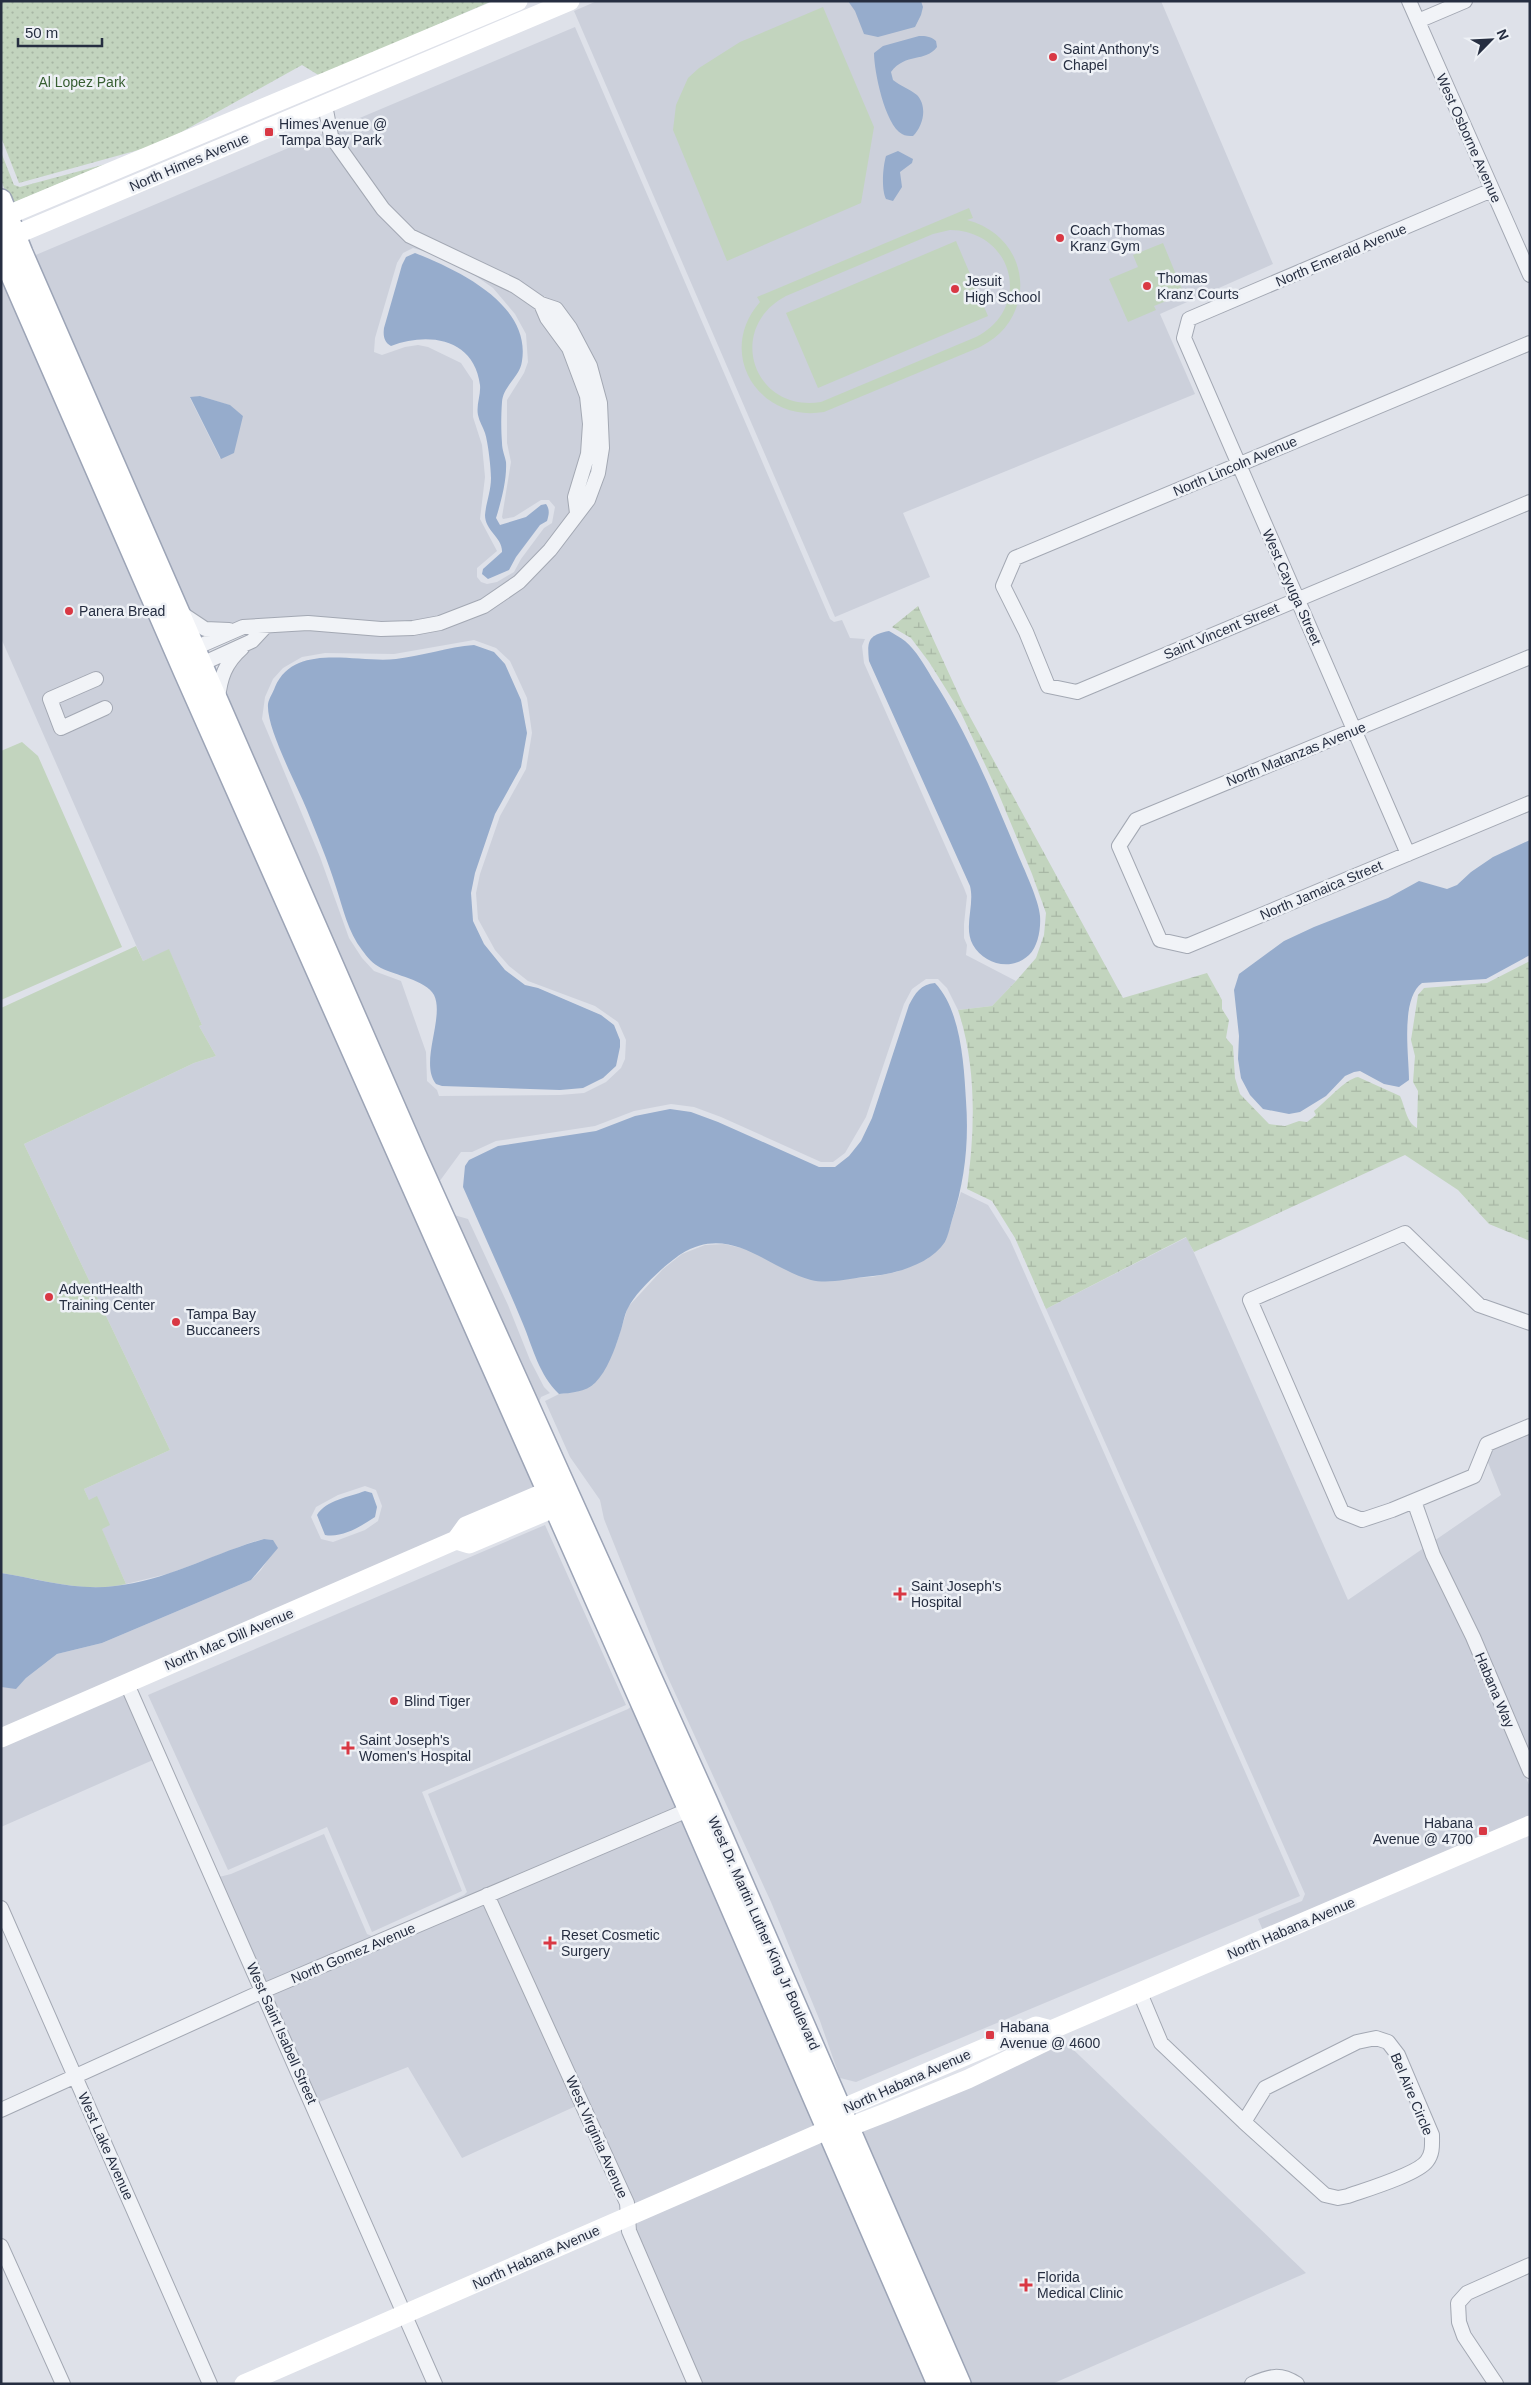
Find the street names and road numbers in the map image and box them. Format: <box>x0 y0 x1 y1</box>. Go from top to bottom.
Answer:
street label: West Osborne Avenue <box>1433 71 1505 205</box>
street label: North Himes Avenue <box>127 130 251 194</box>
street label: North Emerald Avenue <box>1273 220 1409 290</box>
street label: North Lincoln Avenue <box>1171 433 1299 499</box>
street label: West Cayuga Street <box>1259 527 1325 647</box>
street label: Saint Vincent Street <box>1161 599 1281 662</box>
street label: North Matanzas Avenue <box>1224 719 1368 789</box>
street label: North Jamaica Street <box>1257 857 1385 923</box>
street label: North Mac Dill Avenue <box>162 1605 296 1673</box>
street label: Habana Way <box>1472 1650 1518 1730</box>
street label: West Dr. Martin Luther King Jr Boulevard <box>705 1814 823 2052</box>
street label: North Habana Avenue <box>1225 1894 1358 1962</box>
street label: North Gomez Avenue <box>288 1919 418 1986</box>
street label: West Saint Isabell Street <box>244 1960 320 2106</box>
street label: North Habana Avenue <box>841 2046 973 2116</box>
street label: Bel Aire Circle <box>1387 2050 1437 2138</box>
street label: West Virginia Avenue <box>563 2073 631 2201</box>
street label: West Lake Avenue <box>75 2090 137 2203</box>
street label: North Habana Avenue <box>470 2222 602 2292</box>

